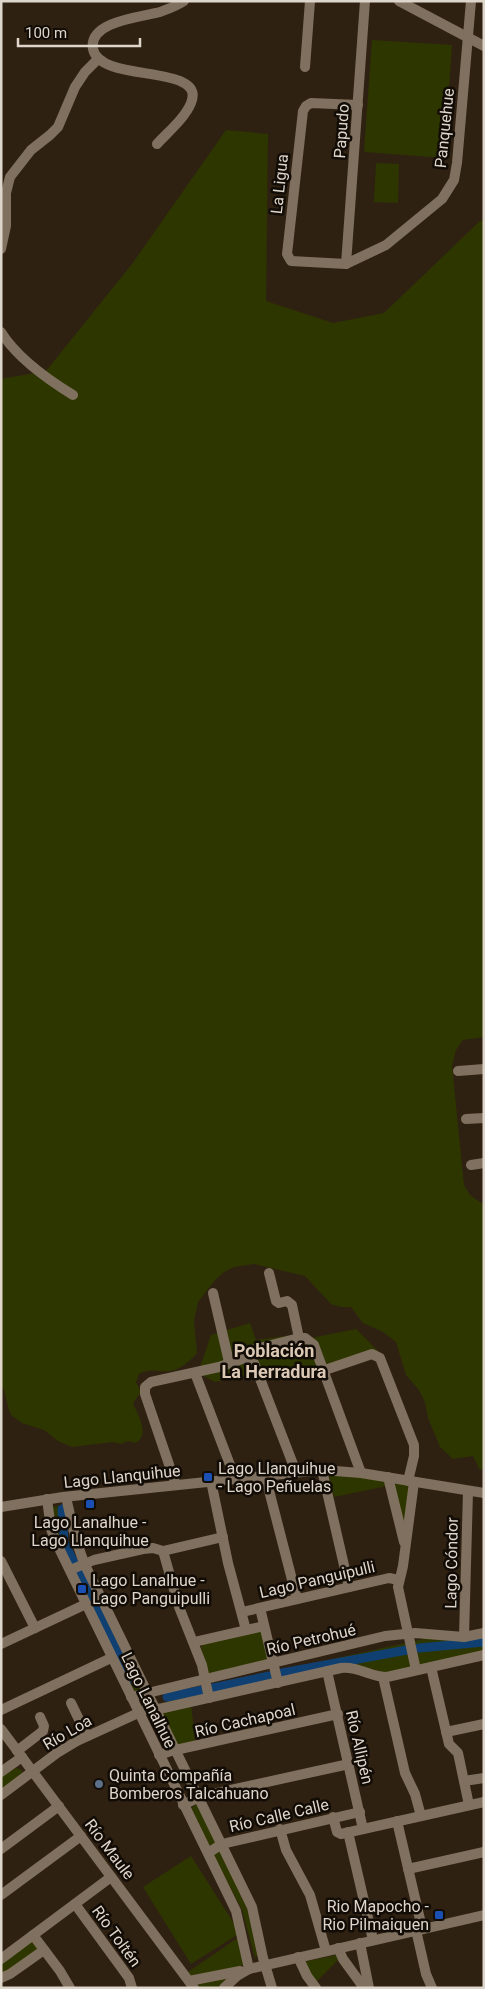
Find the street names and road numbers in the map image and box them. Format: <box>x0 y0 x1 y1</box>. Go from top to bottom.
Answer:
street label: Panquehue <box>431 87 458 169</box>
street label: Papudo <box>330 103 353 159</box>
street label: La Ligua <box>267 153 292 215</box>
street label: Lago Llanquihue <box>63 1461 181 1492</box>
street label: Lago Cóndor <box>441 1517 462 1609</box>
street label: Lago Panguipulli <box>257 1557 377 1602</box>
street label: Río Petrohué <box>265 1620 358 1659</box>
street label: Lago Lanalhue <box>117 1649 180 1751</box>
street label: Río Cachapoal <box>193 1700 297 1741</box>
street label: Río Allipén <box>342 1708 377 1786</box>
street label: Río Loa <box>39 1711 95 1754</box>
street label: Río Calle Calle <box>227 1795 331 1836</box>
street label: Río Maule <box>81 1815 138 1883</box>
street label: Río Toltén <box>88 1902 145 1971</box>

